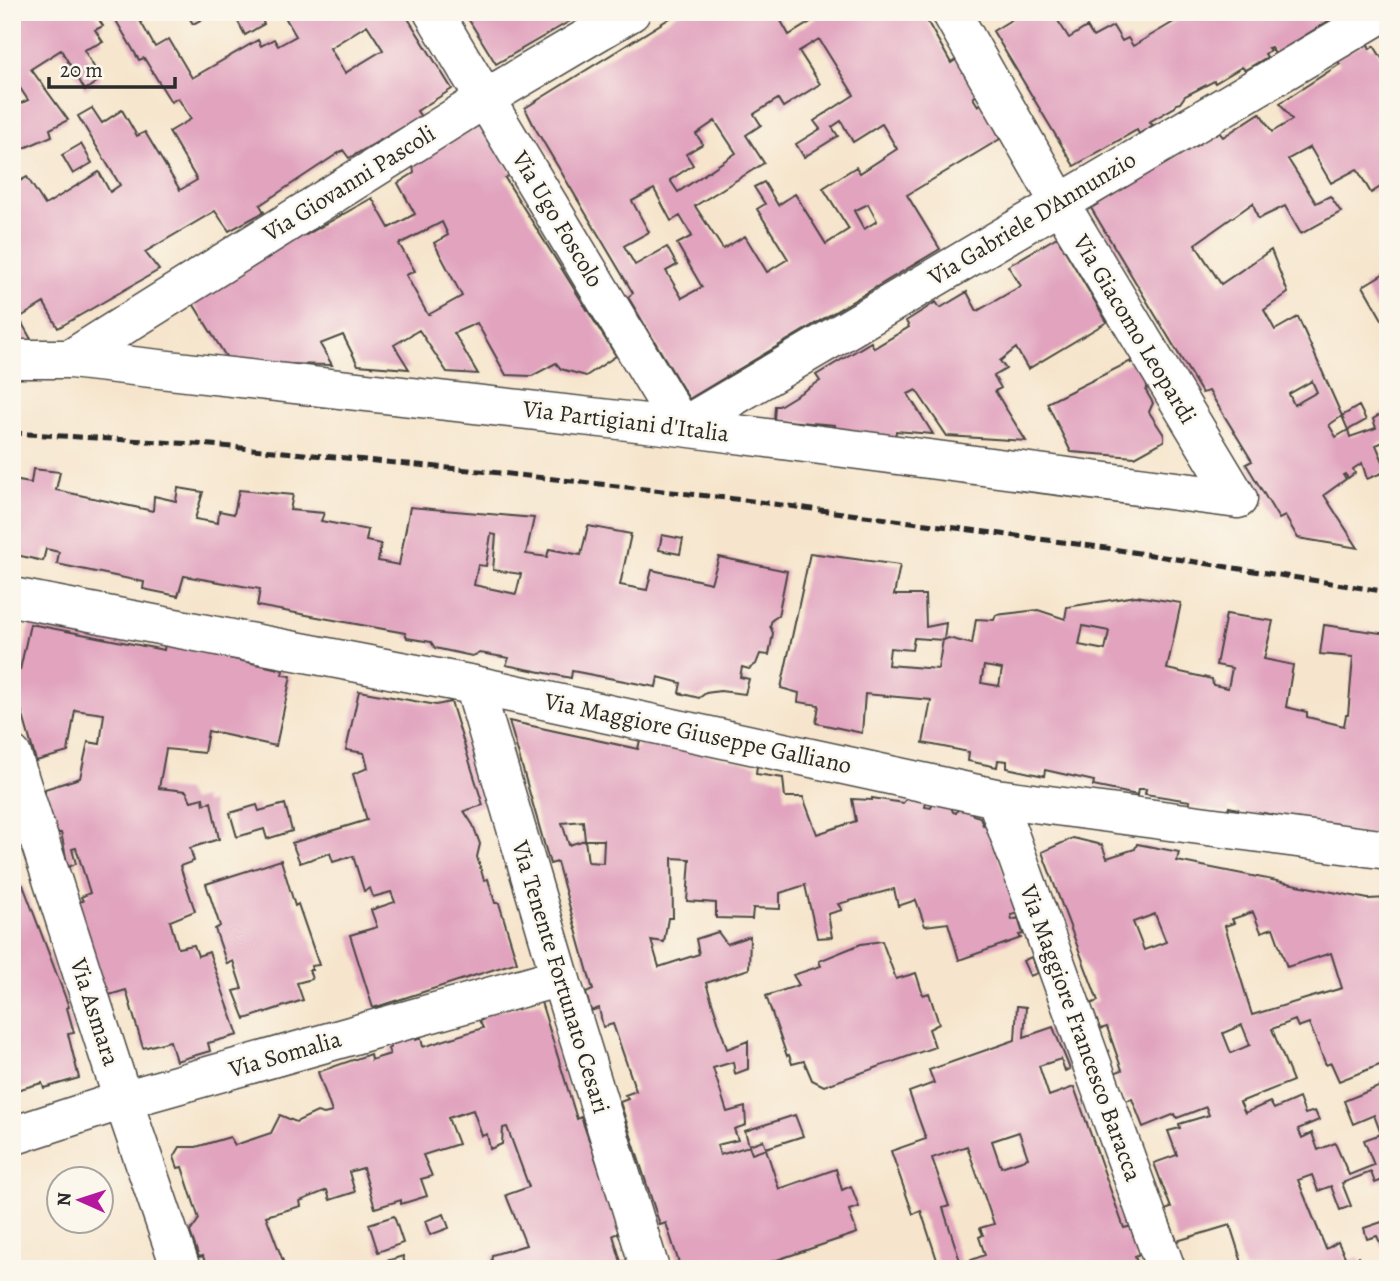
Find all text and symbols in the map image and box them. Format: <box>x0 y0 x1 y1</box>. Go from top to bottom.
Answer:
scale bar <box>49 46 175 90</box>
text: 20 m <box>60 56 103 84</box>
street label: Via Giovanni Pascoli <box>256 117 441 249</box>
street label: Via Gabriele D'Annunzio <box>921 143 1142 293</box>
street label: Via Ugo Foscolo <box>504 144 611 293</box>
street label: Via Giacomo Leopardi <box>1065 227 1204 430</box>
street label: Via Partigiani d'Italia <box>520 392 732 450</box>
street label: Via Maggiore Giuseppe Galliano <box>541 685 855 781</box>
street label: Via Tenente Fortunato Cesari <box>504 836 618 1117</box>
street label: Via Maggiore Francesco Baracca <box>1012 879 1150 1186</box>
street label: Via Asmara <box>62 953 128 1071</box>
street label: Via Somalia <box>224 1022 346 1086</box>
north arrow <box>46 1166 116 1236</box>
text: N <box>51 1191 77 1207</box>

